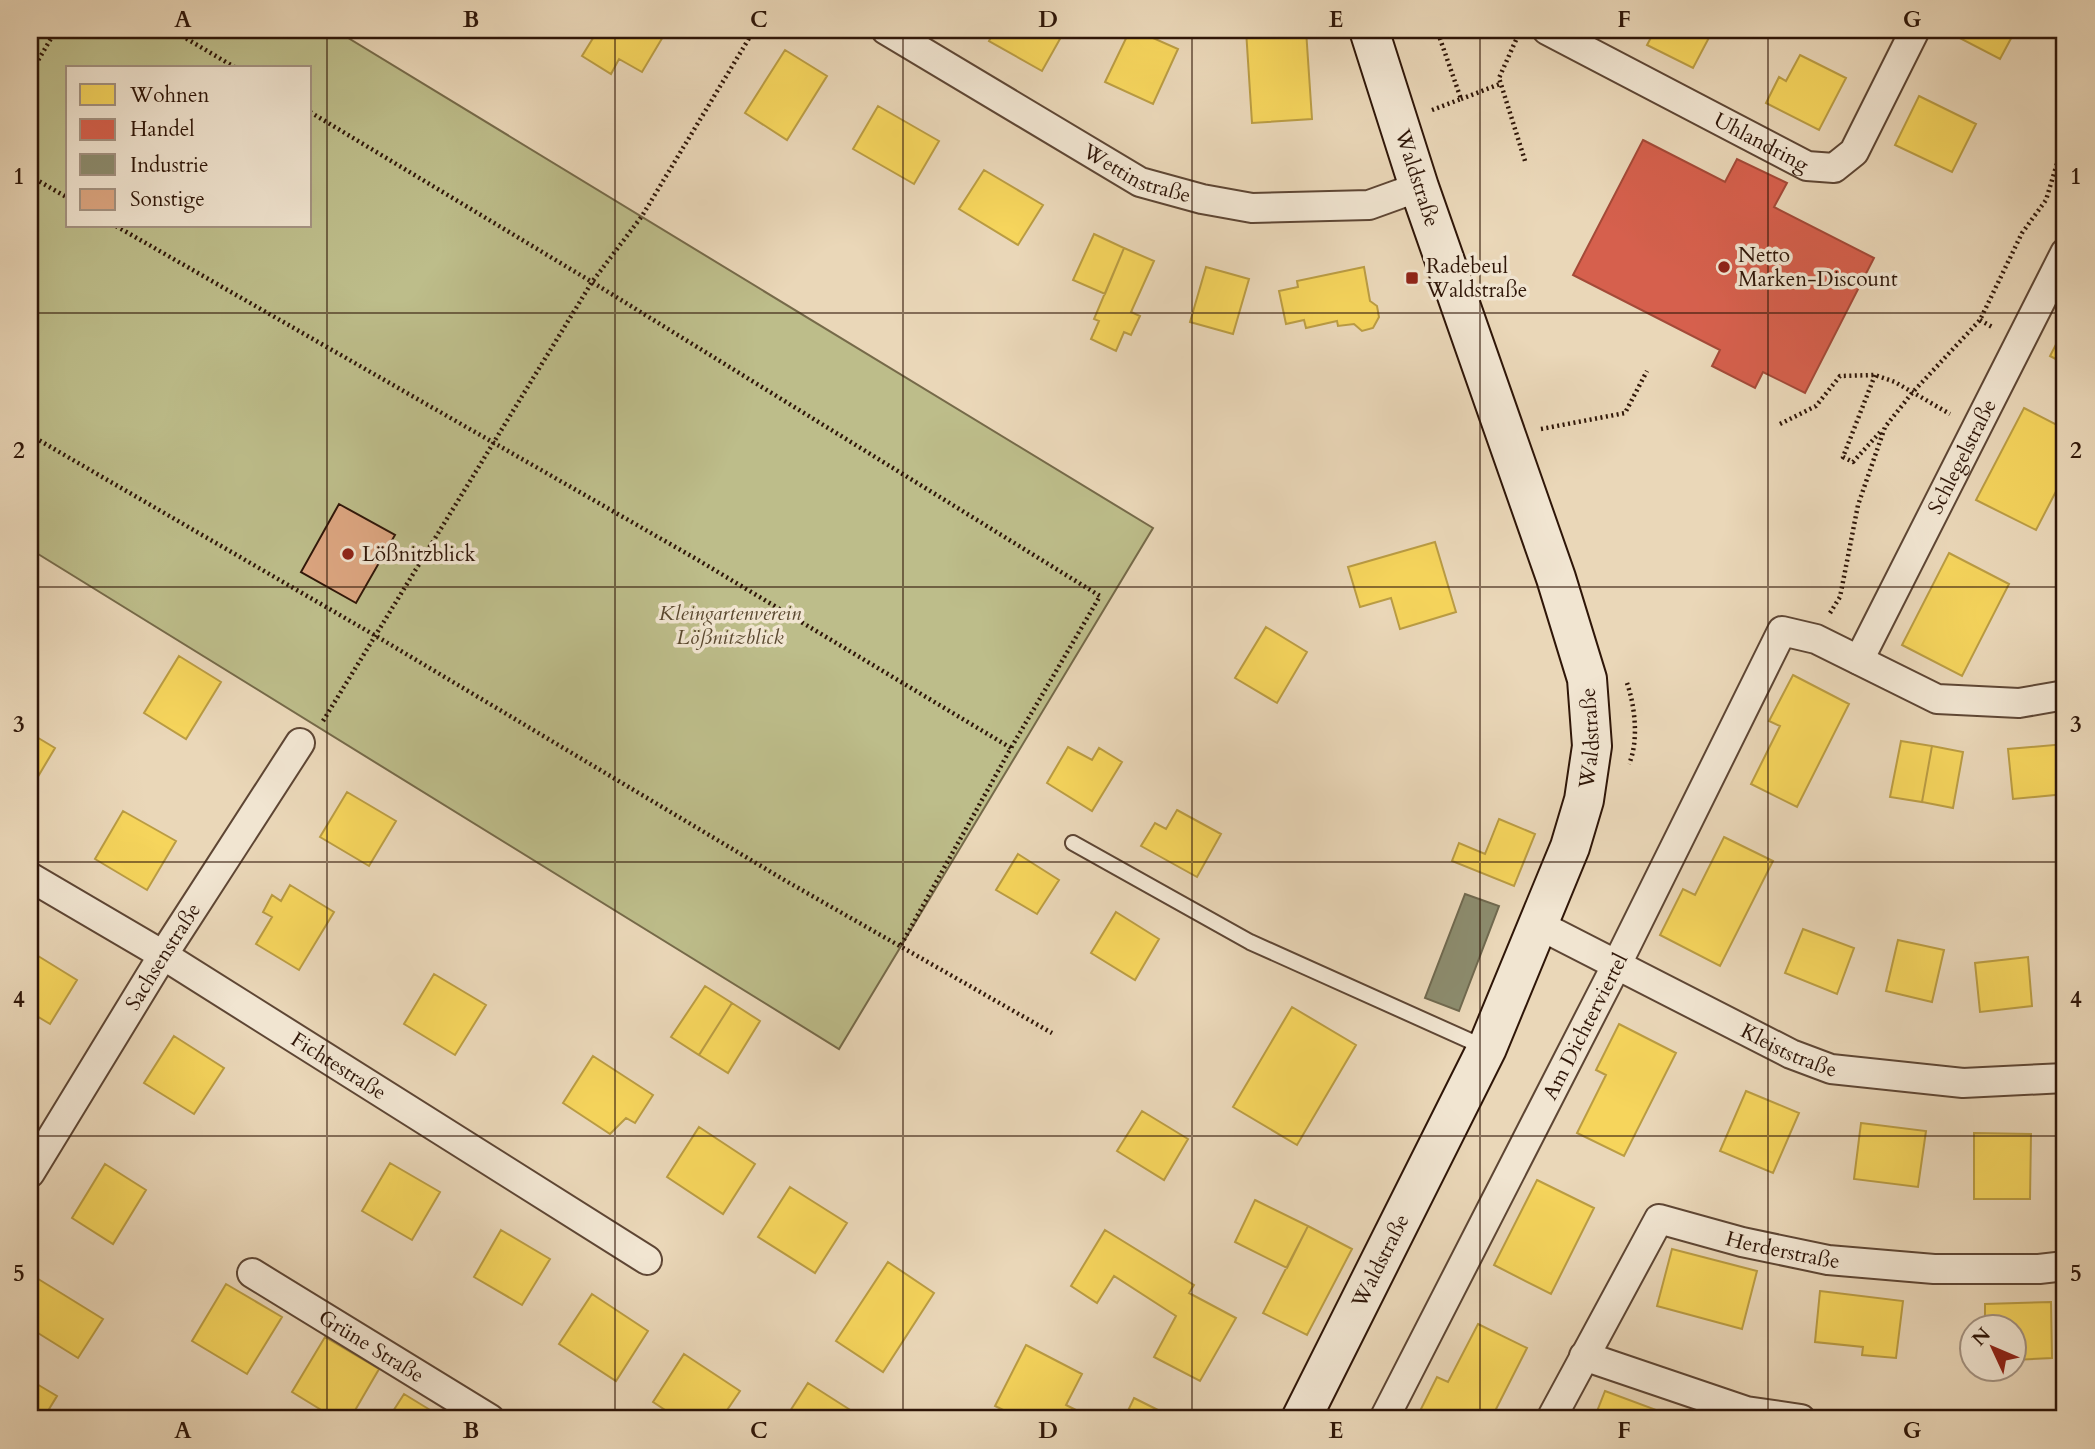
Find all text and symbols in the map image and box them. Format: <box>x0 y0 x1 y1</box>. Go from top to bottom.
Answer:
text: A <box>174 4 192 35</box>
text: B <box>463 4 479 35</box>
text: C <box>750 4 768 35</box>
text: D <box>1038 4 1058 35</box>
text: E <box>1329 4 1343 35</box>
text: F <box>1617 4 1631 35</box>
text: G <box>1903 4 1922 35</box>
legend <box>66 66 312 228</box>
text: Wohnen <box>129 81 210 110</box>
street label: Uhlandring <box>1709 105 1814 179</box>
text: Handel <box>130 115 195 144</box>
street label: Waldstraße <box>1387 124 1446 231</box>
street label: Wettinstraße <box>1077 136 1194 210</box>
text: Industrie <box>130 151 209 180</box>
text: 1 <box>13 161 25 192</box>
text: 1 <box>2070 161 2082 192</box>
text: Sonstige <box>130 185 205 214</box>
place label: Netto Marken-Discount <box>1738 241 1898 294</box>
place label: Radebeul Waldstraße <box>1425 252 1527 305</box>
marker: Netto Marken-Discount <box>1716 259 1732 275</box>
marker: Radebeul Waldstraße <box>1404 270 1420 286</box>
street label: Schlegelstraße <box>1921 394 2003 519</box>
text: 2 <box>13 435 25 466</box>
text: 2 <box>2070 435 2082 466</box>
place label: Lößnitzblick <box>362 540 477 569</box>
marker: Lößnitzblick <box>340 546 356 562</box>
park label: Kleingartenverein Lößnitzblick <box>659 599 802 652</box>
street label: Waldstraße <box>1571 687 1607 791</box>
text: 3 <box>13 709 25 740</box>
text: 3 <box>2070 709 2082 740</box>
street label: Sachsenstraße <box>118 897 207 1016</box>
street label: Am Dichterviertel <box>1535 948 1635 1105</box>
text: 4 <box>13 984 25 1015</box>
text: 4 <box>2070 984 2082 1015</box>
street label: Kleiststraße <box>1736 1016 1838 1084</box>
street label: Fichtestraße <box>286 1025 392 1107</box>
street label: Waldstraße <box>1344 1209 1416 1313</box>
street label: Herderstraße <box>1722 1224 1841 1275</box>
text: 5 <box>13 1258 25 1289</box>
text: 5 <box>2070 1258 2082 1289</box>
street label: Grüne Straße <box>313 1303 430 1390</box>
north arrow <box>1958 1312 2028 1382</box>
text: N <box>1966 1322 1997 1352</box>
text: A <box>174 1415 192 1446</box>
text: B <box>463 1415 479 1446</box>
text: C <box>750 1415 768 1446</box>
text: D <box>1038 1415 1058 1446</box>
text: E <box>1329 1415 1343 1446</box>
text: F <box>1617 1415 1631 1446</box>
text: G <box>1903 1415 1922 1446</box>

